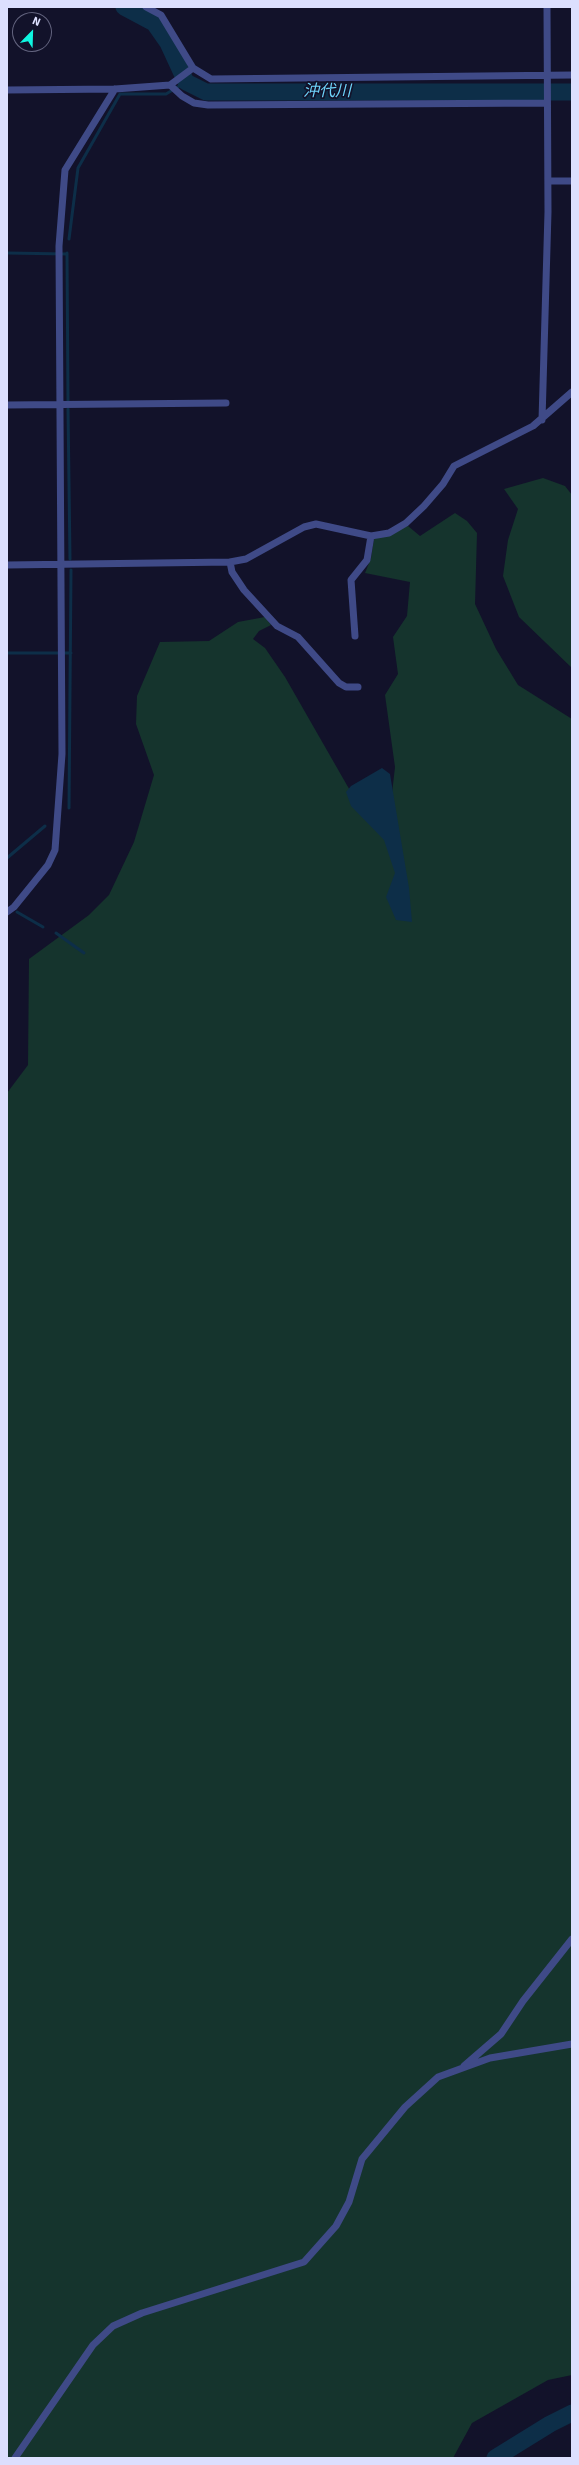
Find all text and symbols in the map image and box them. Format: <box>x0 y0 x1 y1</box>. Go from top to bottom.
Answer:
north arrow <box>12 12 52 52</box>
text: N <box>30 14 43 29</box>
water label: 沖代川 <box>303 82 351 102</box>

